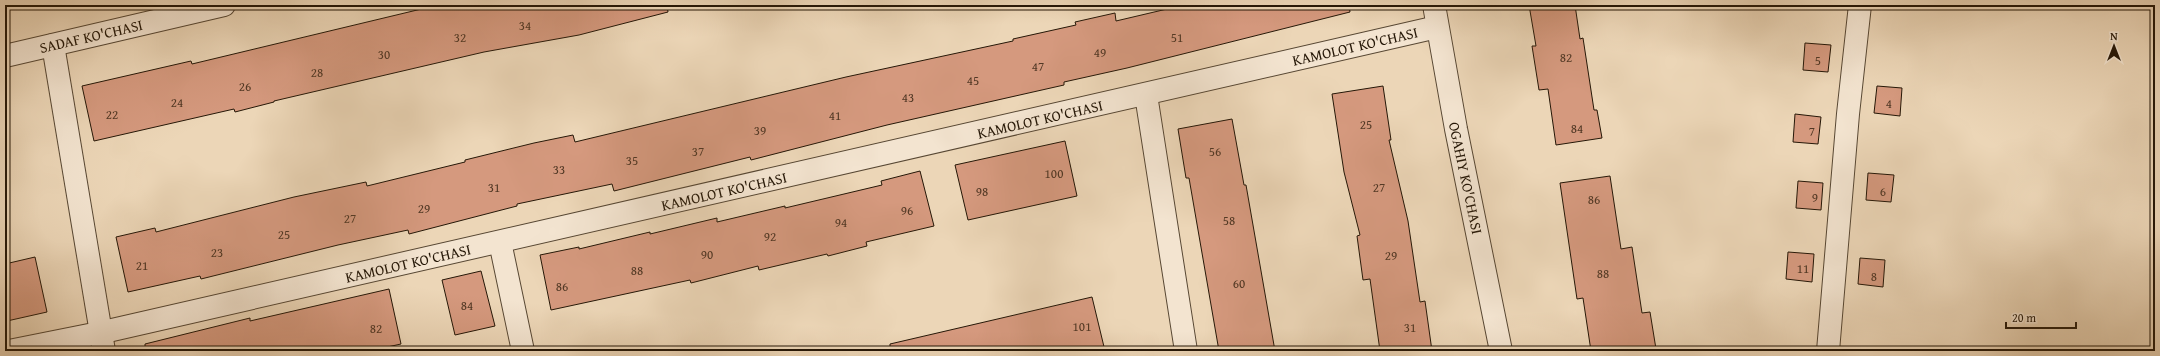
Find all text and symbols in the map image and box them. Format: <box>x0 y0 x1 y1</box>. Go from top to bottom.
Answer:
street label: SADAF KO'CHASI <box>37 14 145 58</box>
house number: 34 <box>519 16 531 35</box>
street label: KAMOLOT KO'CHASI <box>1290 21 1420 71</box>
north arrow <box>2094 26 2134 66</box>
house number: 32 <box>454 28 466 47</box>
house number: 51 <box>1171 28 1183 47</box>
text: N <box>2110 28 2118 44</box>
house number: 49 <box>1094 43 1106 62</box>
house number: 30 <box>378 45 390 64</box>
house number: 82 <box>1560 48 1572 67</box>
house number: 5 <box>1815 51 1821 70</box>
house number: 47 <box>1032 57 1044 76</box>
house number: 28 <box>311 63 323 82</box>
house number: 45 <box>967 71 979 90</box>
house number: 26 <box>239 77 251 96</box>
house number: 43 <box>902 88 914 107</box>
house number: 24 <box>171 93 183 112</box>
street label: KAMOLOT KO'CHASI <box>975 94 1105 144</box>
house number: 4 <box>1886 94 1892 113</box>
house number: 22 <box>106 105 118 124</box>
house number: 41 <box>829 106 841 125</box>
house number: 25 <box>1360 115 1372 134</box>
house number: 84 <box>1571 119 1583 138</box>
street label: OGAHIY KO'CHASI <box>1444 120 1488 236</box>
house number: 39 <box>754 121 766 140</box>
house number: 7 <box>1809 122 1815 141</box>
house number: 37 <box>692 142 704 161</box>
house number: 56 <box>1209 142 1221 161</box>
house number: 35 <box>626 151 638 170</box>
house number: 33 <box>553 160 565 179</box>
house number: 100 <box>1045 164 1063 183</box>
street label: KAMOLOT KO'CHASI <box>659 166 789 216</box>
house number: 31 <box>488 178 500 197</box>
house number: 27 <box>1373 178 1385 197</box>
house number: 98 <box>976 182 988 201</box>
house number: 6 <box>1880 182 1886 201</box>
house number: 9 <box>1812 188 1818 207</box>
house number: 86 <box>1588 190 1600 209</box>
house number: 29 <box>418 199 430 218</box>
house number: 96 <box>901 201 913 220</box>
house number: 27 <box>344 209 356 228</box>
house number: 58 <box>1223 211 1235 230</box>
house number: 94 <box>835 213 847 232</box>
house number: 25 <box>278 225 290 244</box>
house number: 92 <box>764 227 776 246</box>
street label: KAMOLOT KO'CHASI <box>343 238 473 288</box>
house number: 23 <box>211 243 223 262</box>
house number: 90 <box>701 245 713 264</box>
house number: 29 <box>1385 246 1397 265</box>
house number: 21 <box>136 256 148 275</box>
house number: 11 <box>1797 259 1809 278</box>
house number: 88 <box>631 261 643 280</box>
house number: 88 <box>1597 264 1609 283</box>
house number: 8 <box>1871 267 1877 286</box>
house number: 60 <box>1233 274 1245 293</box>
house number: 86 <box>556 277 568 296</box>
house number: 84 <box>461 296 473 315</box>
scale bar <box>2006 304 2076 330</box>
text: 20 m <box>2012 309 2036 326</box>
house number: 101 <box>1073 317 1091 336</box>
house number: 31 <box>1404 318 1416 337</box>
house number: 82 <box>370 319 382 338</box>

